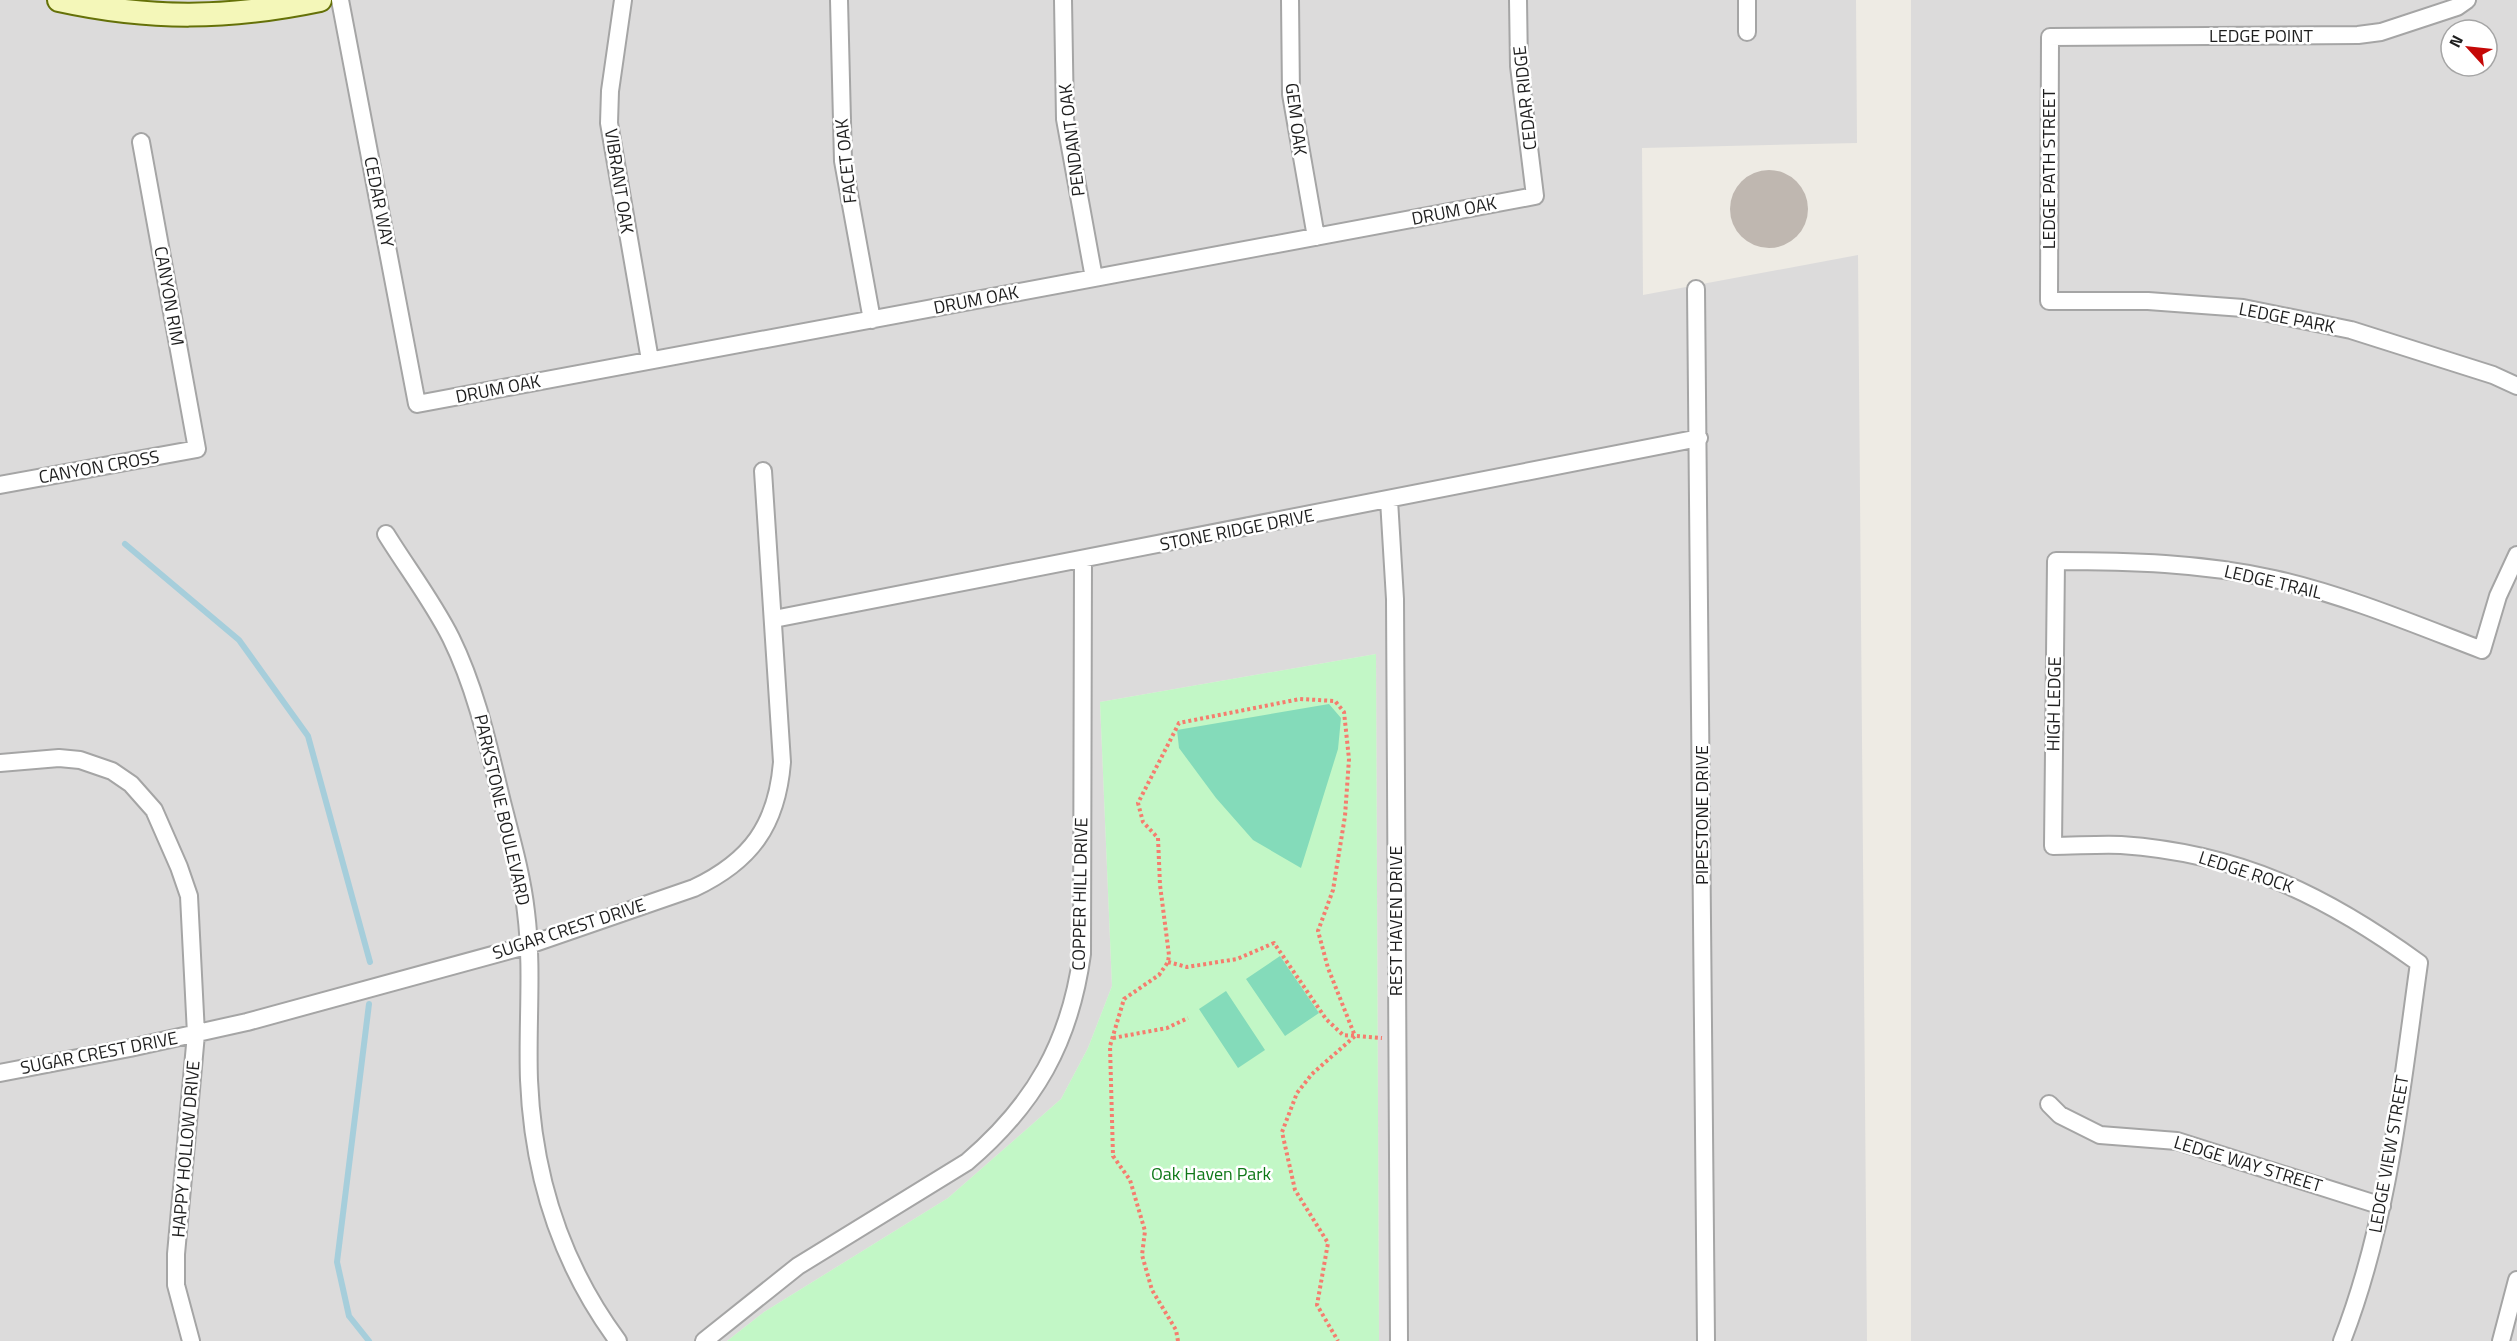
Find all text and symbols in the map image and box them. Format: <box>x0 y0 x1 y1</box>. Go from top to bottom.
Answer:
north arrow <box>2439 18 2499 78</box>
street label: LEDGE POINT <box>2209 22 2313 49</box>
text: N <box>2442 31 2469 52</box>
street label: CEDAR RIDGE <box>1506 44 1543 152</box>
street label: GEM OAK <box>1279 81 1314 157</box>
street label: PENDANT OAK <box>1051 82 1092 198</box>
street label: LEDGE PATH STREET <box>2035 88 2062 249</box>
street label: FACET OAK <box>828 117 863 205</box>
street label: VIBRANT OAK <box>598 127 641 235</box>
street label: CEDAR WAY <box>357 154 402 250</box>
street label: DRUM OAK <box>1409 189 1499 232</box>
street label: CANYON RIM <box>147 244 192 348</box>
street label: DRUM OAK <box>931 278 1021 321</box>
street label: LEDGE PARK <box>2237 295 2337 340</box>
street label: DRUM OAK <box>453 367 543 410</box>
street label: CANYON CROSS <box>36 443 161 490</box>
street label: STONE RIDGE DRIVE <box>1158 501 1316 558</box>
street label: LEDGE TRAIL <box>2222 557 2325 606</box>
street label: HIGH LEDGE <box>2039 656 2068 752</box>
street label: PARKSTONE BOULEVARD <box>467 712 538 908</box>
street label: PIPESTONE DRIVE <box>1688 745 1715 885</box>
street label: COPPER HILL DRIVE <box>1065 817 1094 971</box>
street label: LEDGE ROCK <box>2195 844 2297 900</box>
street label: REST HAVEN DRIVE <box>1382 846 1409 996</box>
street label: SUGAR CREST DRIVE <box>489 891 649 966</box>
street label: SUGAR CREST DRIVE <box>18 1024 180 1081</box>
street label: HAPPY HOLLOW DRIVE <box>164 1059 207 1239</box>
street label: LEDGE VIEW STREET <box>2361 1072 2416 1235</box>
street label: LEDGE WAY STREET <box>2171 1128 2326 1199</box>
park label: Oak Haven Park <box>1151 1160 1271 1187</box>

